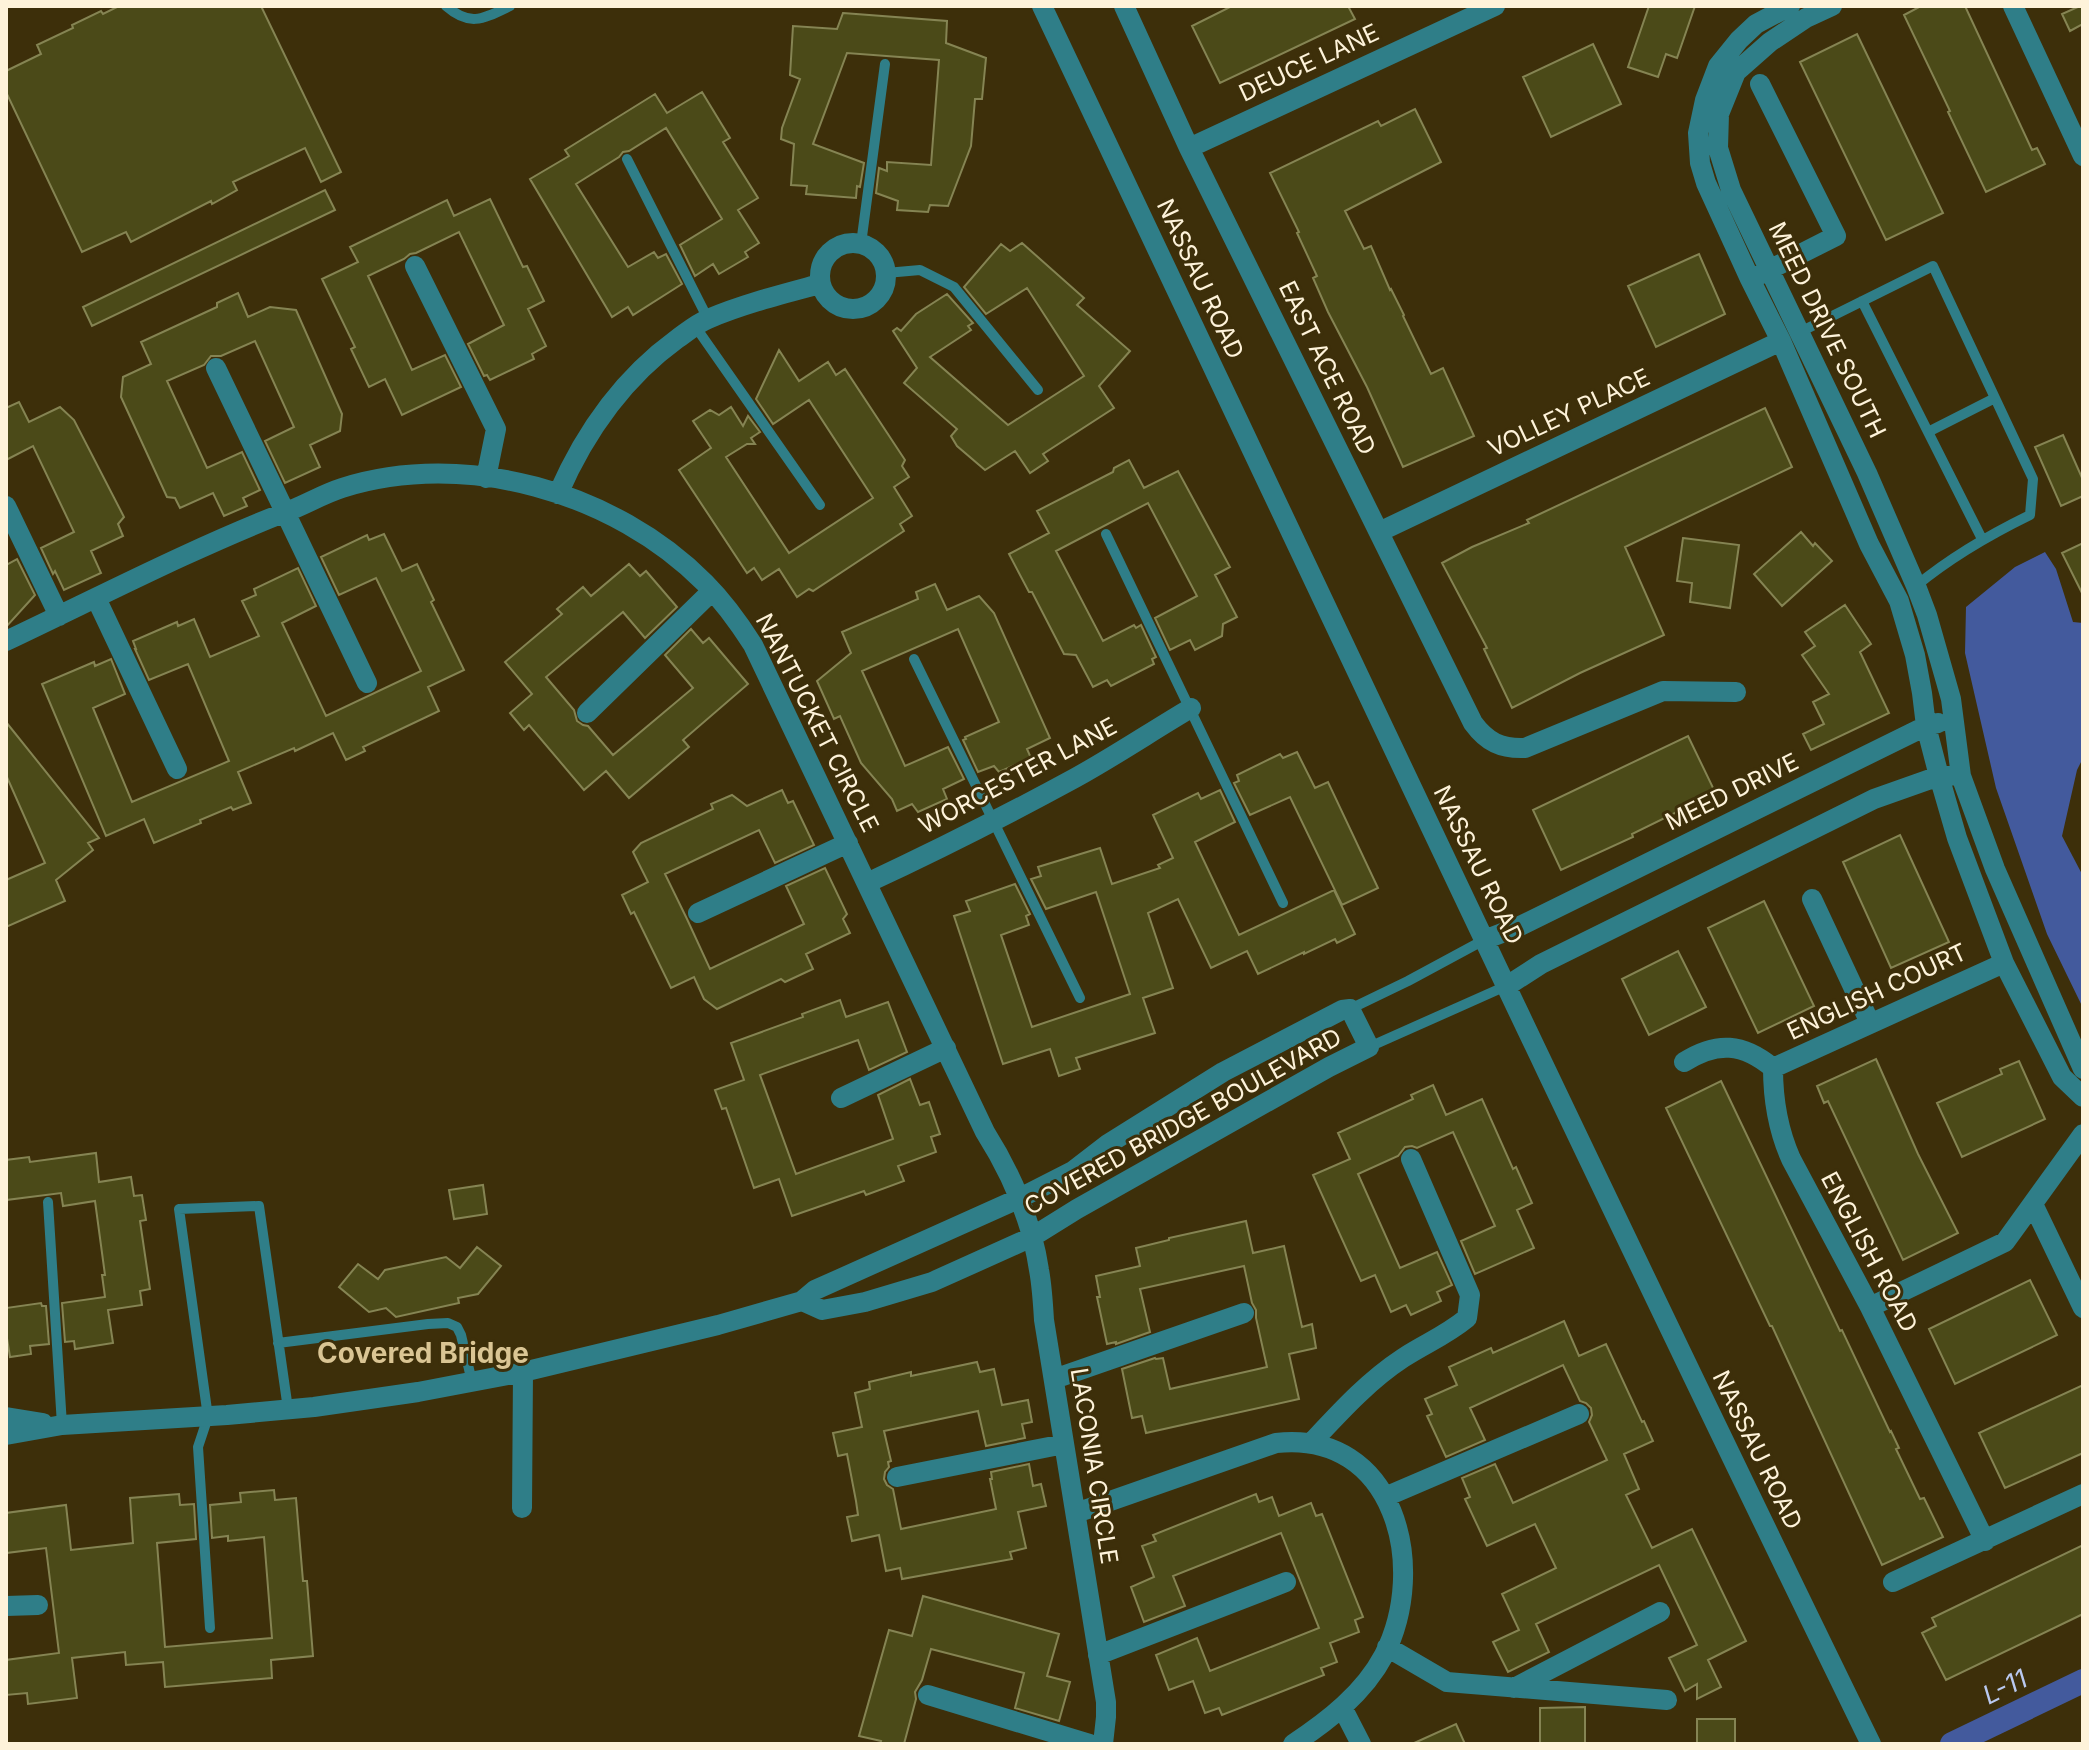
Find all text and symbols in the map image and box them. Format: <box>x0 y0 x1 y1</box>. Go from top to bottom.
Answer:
street label: DEUCE LANE <box>1234 18 1383 108</box>
street label: NASSAU ROAD <box>1151 194 1250 363</box>
street label: MEED DRIVE SOUTH <box>1763 217 1892 442</box>
street label: EAST ACE ROAD <box>1273 276 1382 459</box>
street label: VOLLEY PLACE <box>1483 362 1654 463</box>
street label: NANTUCKET CIRCLE <box>750 609 885 837</box>
street label: WORCESTER LANE <box>914 711 1122 840</box>
street label: MEED DRIVE <box>1660 747 1803 836</box>
street label: NASSAU ROAD <box>1427 781 1529 949</box>
street label: ENGLISH COURT <box>1782 937 1971 1046</box>
street label: COVERED BRIDGE BOULEVARD <box>1019 1022 1346 1221</box>
street label: ENGLISH ROAD <box>1815 1167 1924 1337</box>
district label: Covered Bridge <box>317 1336 529 1370</box>
street label: LACONIA CIRCLE <box>1065 1366 1124 1566</box>
street label: NASSAU ROAD <box>1706 1366 1808 1534</box>
water label: L-11 <box>1977 1662 2032 1710</box>

